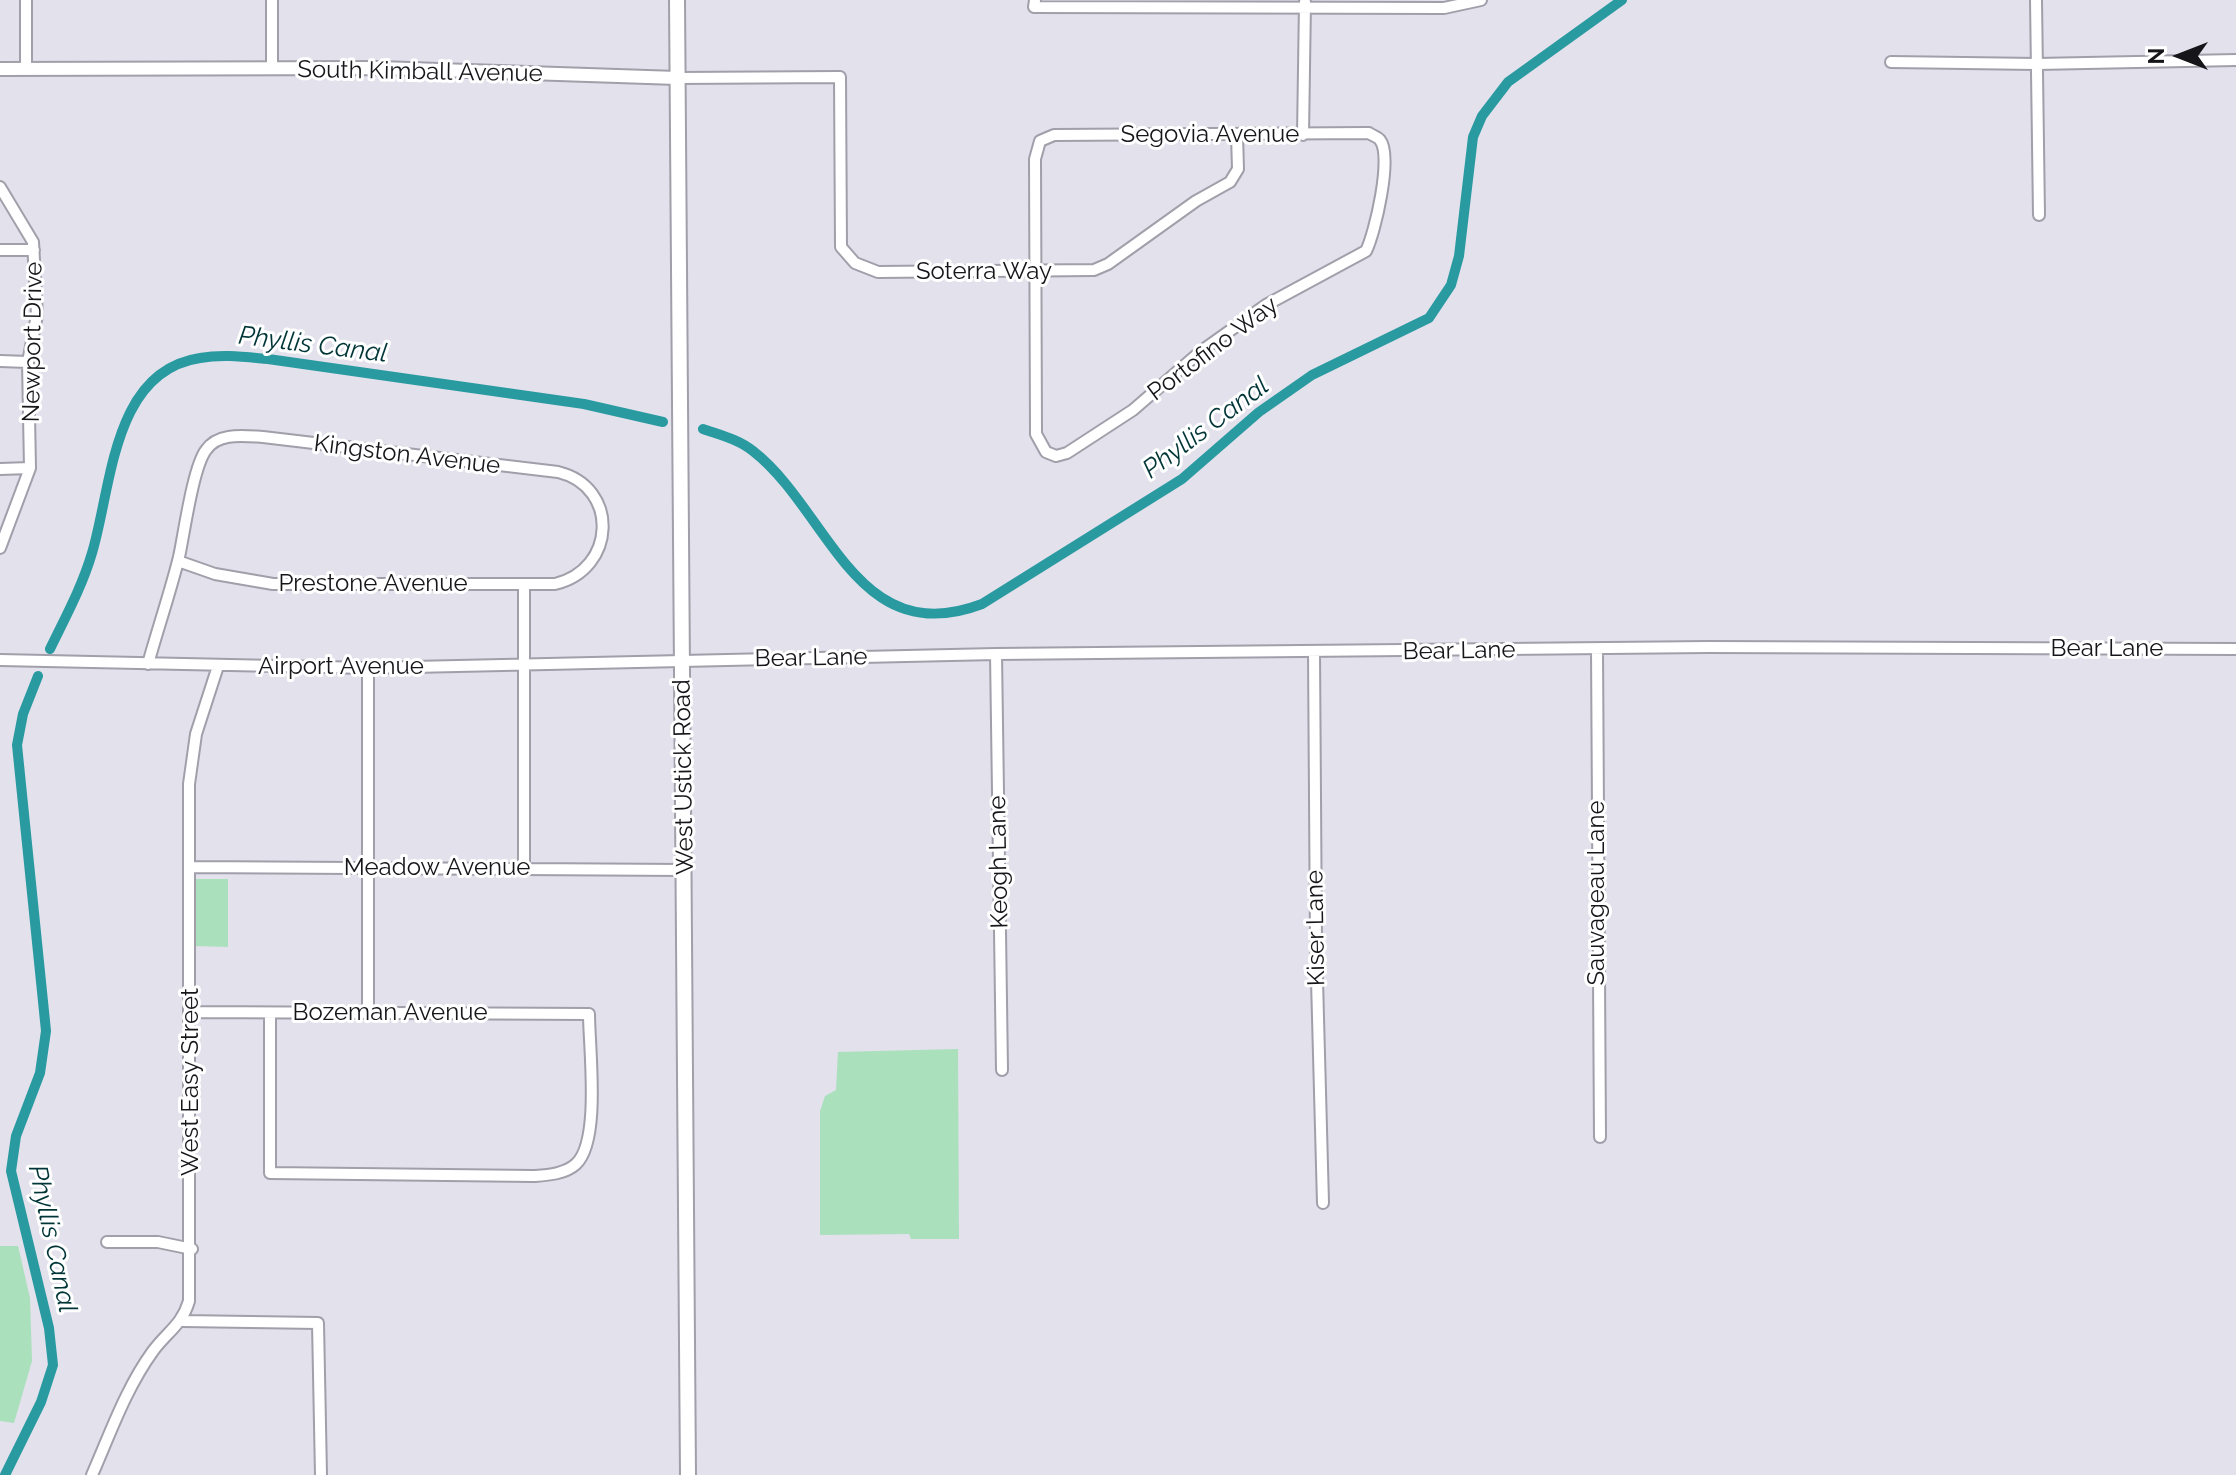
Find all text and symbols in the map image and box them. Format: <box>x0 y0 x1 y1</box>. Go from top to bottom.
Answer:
north arrow <box>2140 16 2220 96</box>
text: N <box>2143 48 2169 64</box>
street label: South Kimball Avenue <box>297 55 543 89</box>
street label: Segovia Avenue <box>1121 121 1299 149</box>
street label: Soterra Way <box>916 258 1052 286</box>
street label: Newport Drive <box>17 261 49 423</box>
street label: Portofino Way <box>1142 291 1284 407</box>
water label: Phyllis Canal <box>237 320 389 370</box>
water label: Phyllis Canal <box>1137 370 1275 486</box>
street label: Kingston Avenue <box>312 429 502 481</box>
street label: Prestone Avenue <box>278 570 468 598</box>
street label: Bear Lane <box>2051 635 2163 663</box>
street label: Bear Lane <box>1402 636 1516 666</box>
street label: Bear Lane <box>754 643 868 673</box>
street label: Airport Avenue <box>258 653 424 681</box>
street label: West Ustick Road <box>668 679 700 875</box>
street label: Keogh Lane <box>983 795 1015 929</box>
street label: Sauvageau Lane <box>1583 801 1611 985</box>
street label: Meadow Avenue <box>344 854 530 882</box>
street label: Kiser Lane <box>1301 870 1331 986</box>
street label: West Easy Street <box>177 988 205 1176</box>
street label: Bozeman Avenue <box>292 999 488 1027</box>
water label: Phyllis Canal <box>21 1162 83 1316</box>

